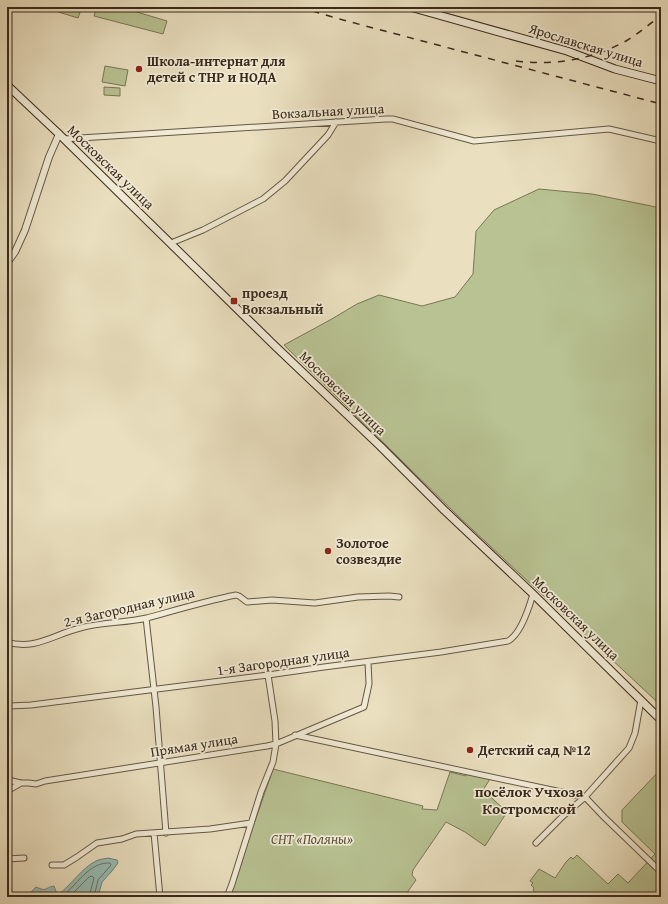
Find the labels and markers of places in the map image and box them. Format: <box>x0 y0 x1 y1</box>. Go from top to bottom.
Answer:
place label: Школа-интернат для детей с ТНР и НОДА <box>147 51 286 87</box>
marker: Школа-интернат для детей с ТНР и НОДА <box>134 64 144 74</box>
place label: проезд Вокзальный <box>242 283 324 319</box>
marker: проезд Вокзальный <box>229 296 239 306</box>
place label: Золотое созвездие <box>336 533 402 569</box>
marker: Золотое созвездие <box>323 546 333 556</box>
place label: Детский сад №12 <box>477 740 591 760</box>
marker: Детский сад №12 <box>465 745 475 755</box>

